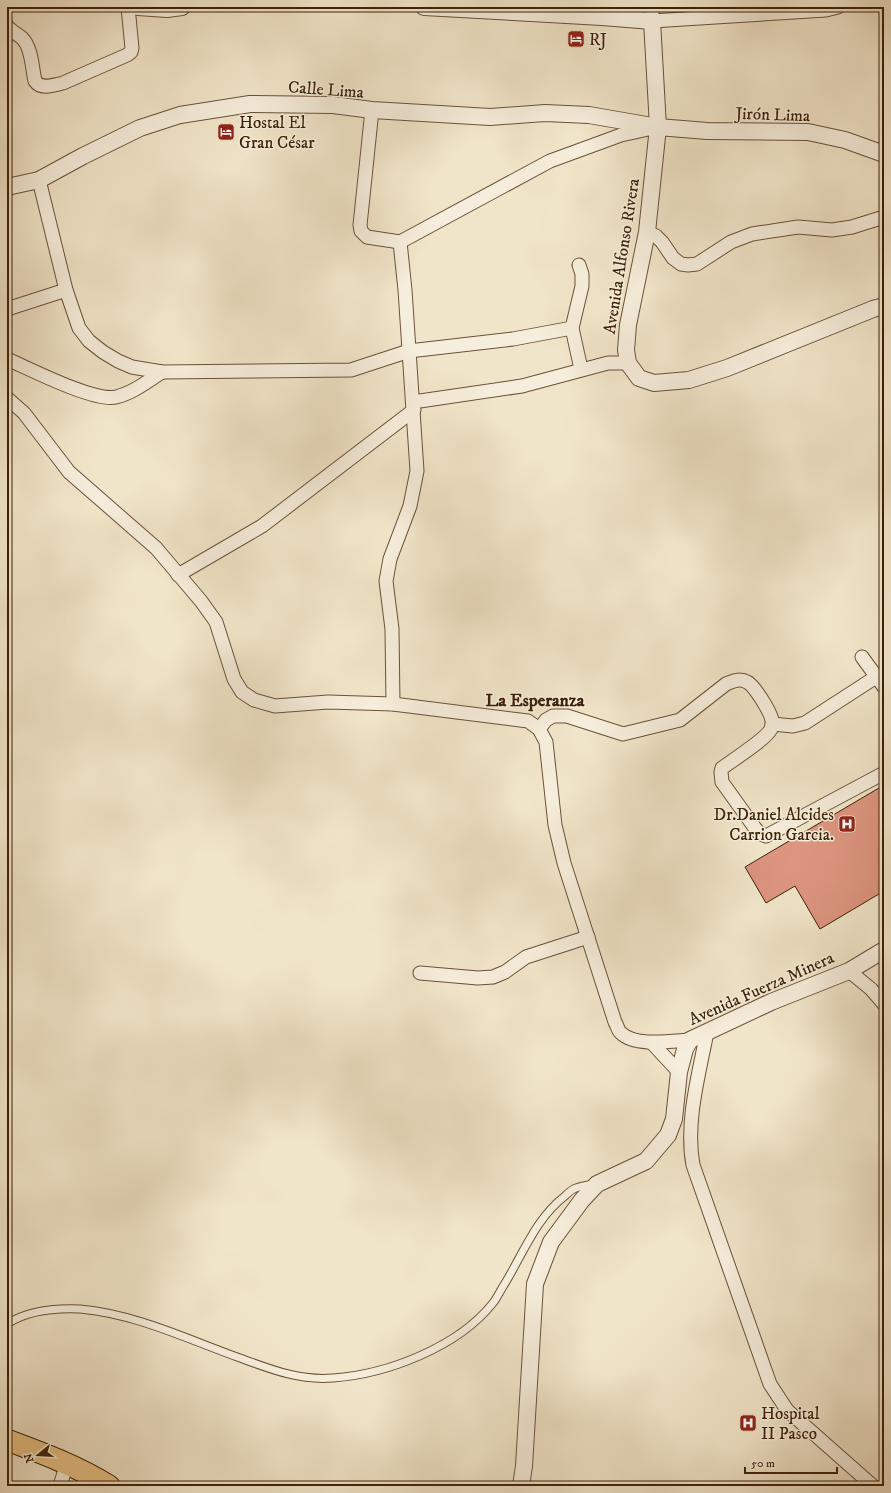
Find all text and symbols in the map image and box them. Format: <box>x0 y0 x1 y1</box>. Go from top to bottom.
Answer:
hotel icon: RJ <box>566 29 586 49</box>
place label: RJ <box>589 29 607 51</box>
street label: Calle Lima <box>287 76 365 104</box>
street label: Jirón Lima <box>733 103 811 127</box>
place label: Hostal El Gran César <box>239 112 315 154</box>
hotel icon: Hostal El Gran César <box>216 122 236 142</box>
street label: Avenida Alfonso Rivera <box>599 176 645 336</box>
district label: La Esperanza <box>486 690 585 712</box>
place label: Dr.Daniel Alcides Carrion Garcia. <box>714 804 834 846</box>
hospital icon: Dr.Daniel Alcides Carrion Garcia. <box>837 814 857 834</box>
street label: Avenida Fuerza Minera <box>685 947 838 1031</box>
place label: Hospital II Pasco <box>761 1403 820 1445</box>
hospital icon: Hospital II Pasco <box>738 1413 758 1433</box>
north arrow <box>18 1435 58 1475</box>
scale bar <box>745 1449 837 1475</box>
text: N <box>21 1451 37 1464</box>
text: 50 m <box>751 1456 775 1471</box>

